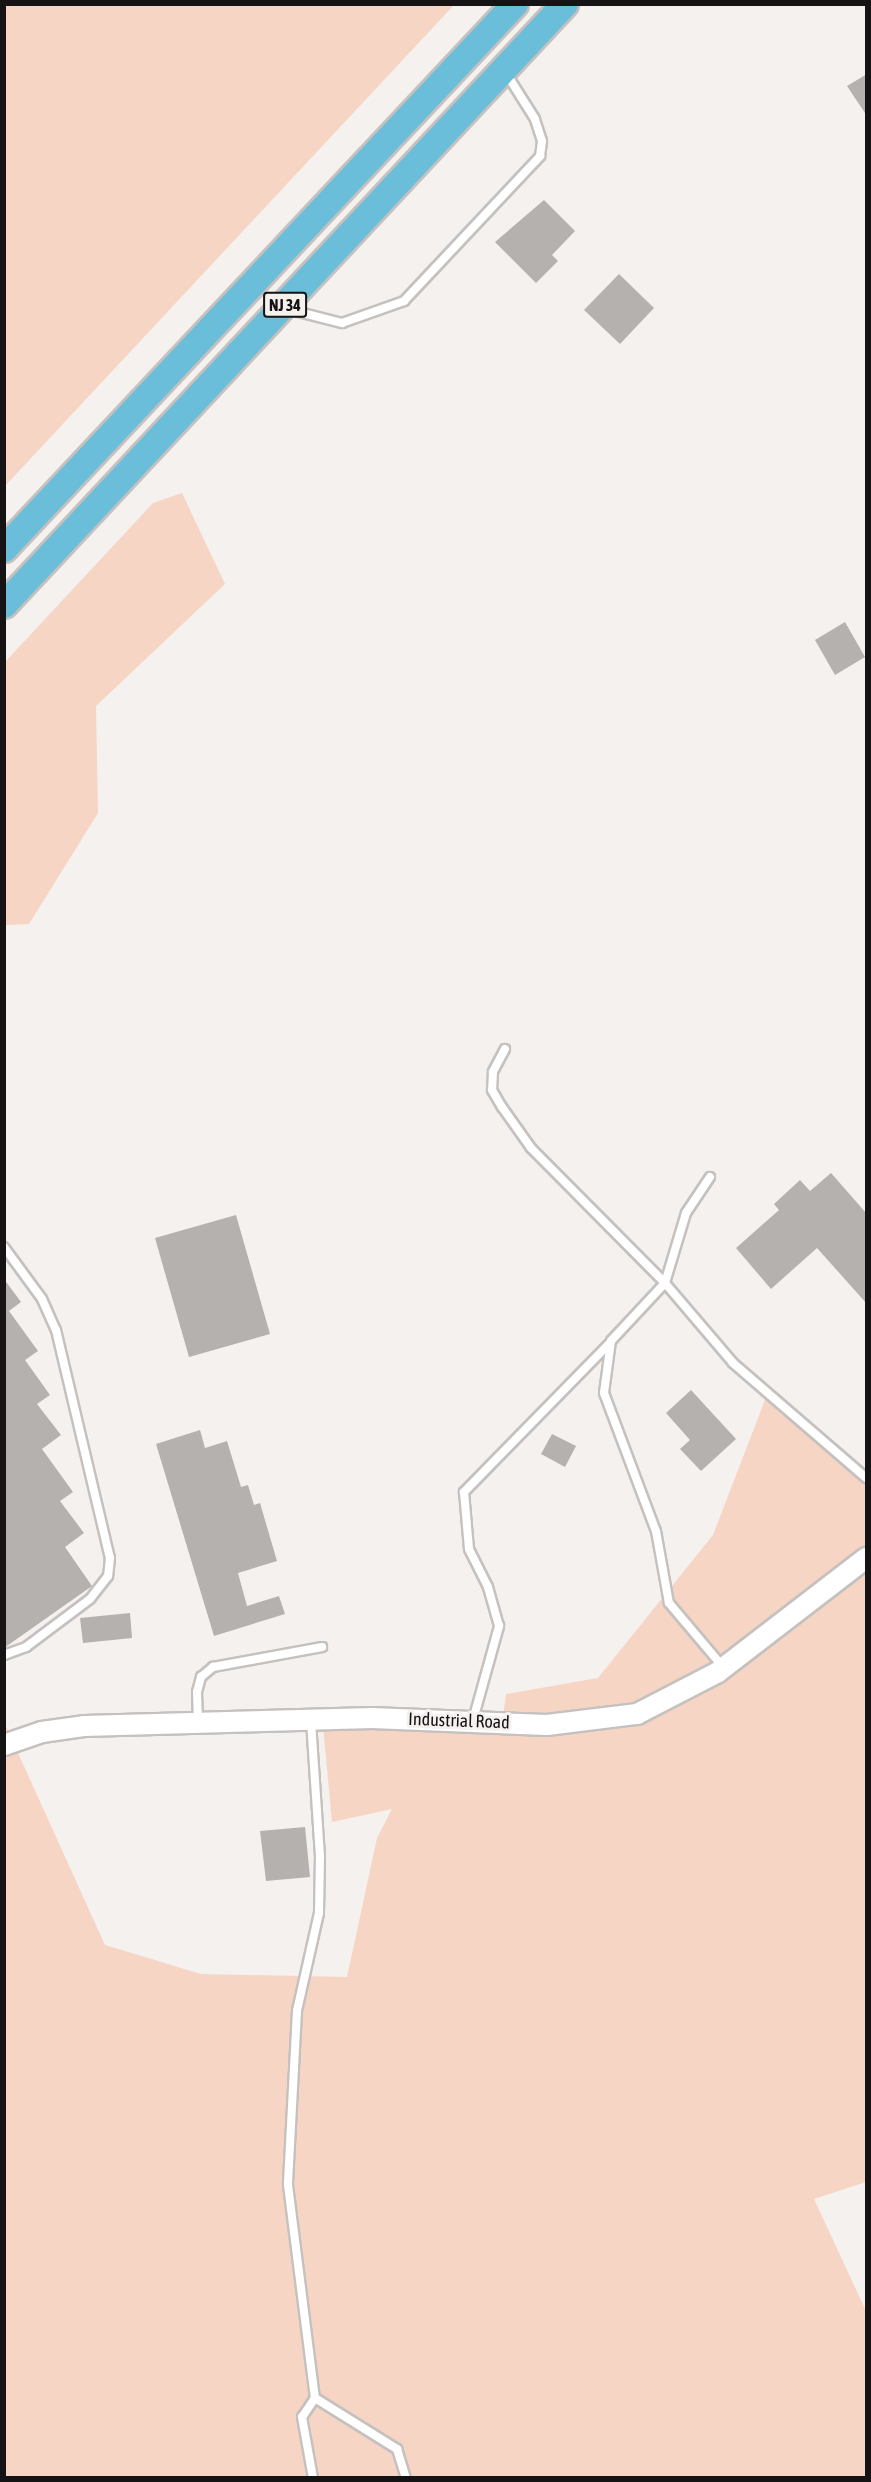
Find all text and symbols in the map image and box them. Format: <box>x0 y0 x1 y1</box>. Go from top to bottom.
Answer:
road number: NJ 34 <box>262 292 308 318</box>
street label: Industrial Road <box>408 1708 510 1734</box>

